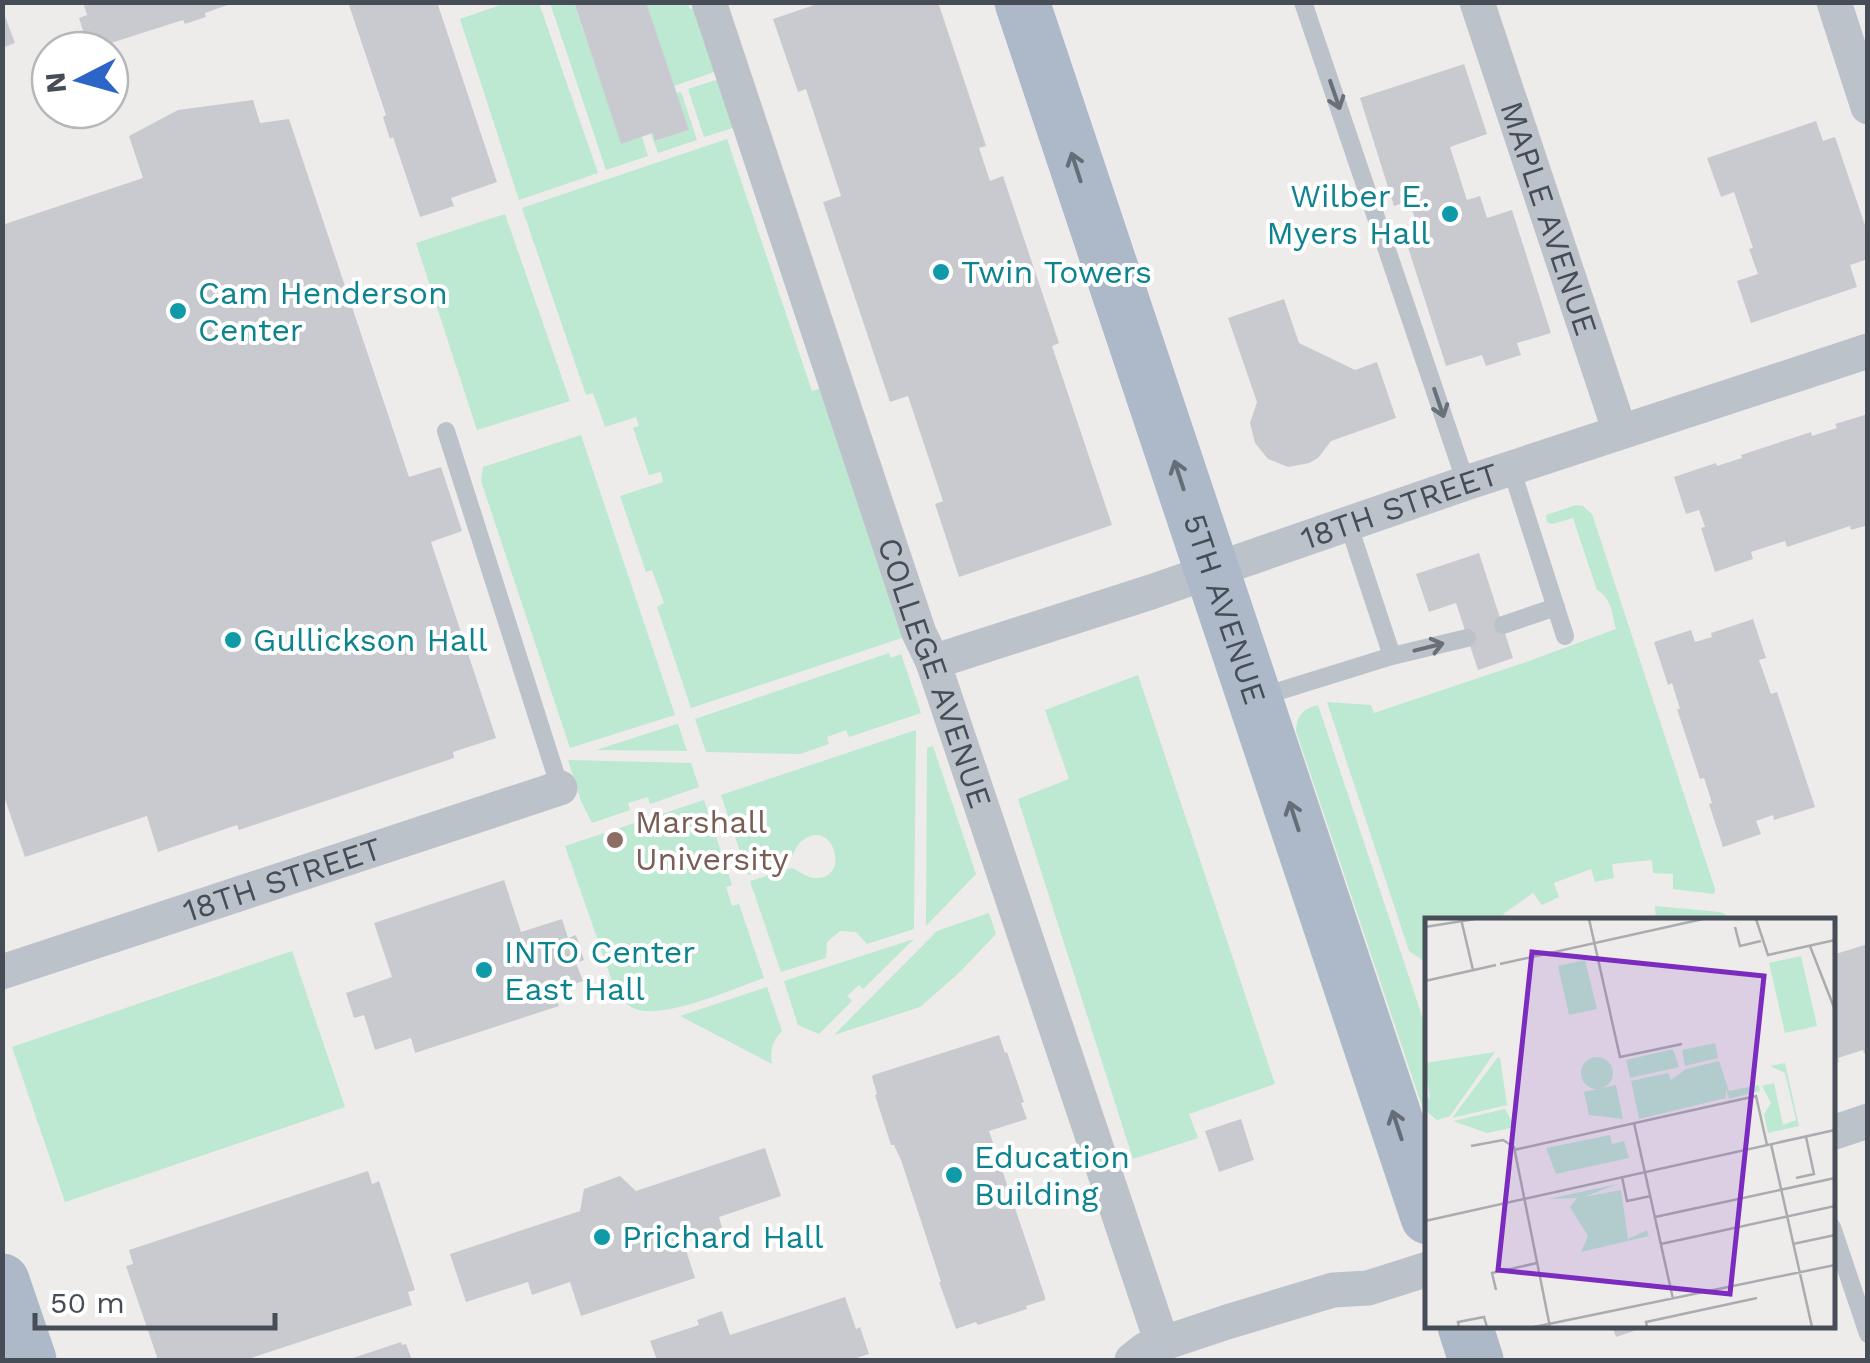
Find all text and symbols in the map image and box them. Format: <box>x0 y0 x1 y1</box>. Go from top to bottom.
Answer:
north arrow <box>30 30 130 130</box>
text: N <box>38 71 73 95</box>
one-way arrow <box>1328 78 1346 110</box>
street label: MAPLE AVENUE <box>1492 97 1605 340</box>
one-way arrow <box>1066 151 1084 183</box>
place label: Wilber E. Myers Hall <box>1267 177 1430 252</box>
marker: Wilber E. Myers Hall <box>1439 203 1461 225</box>
place label: Twin Towers <box>961 253 1152 291</box>
marker: Twin Towers <box>930 261 952 283</box>
place label: Cam Henderson Center <box>198 274 448 349</box>
marker: Cam Henderson Center <box>167 300 189 322</box>
one-way arrow <box>1431 386 1449 417</box>
street label: 18TH STREET <box>1296 455 1503 558</box>
one-way arrow <box>1168 460 1186 492</box>
street label: 5TH AVENUE <box>1175 509 1274 709</box>
street label: COLLEGE AVENUE <box>870 533 1000 813</box>
place label: Gullickson Hall <box>253 621 488 659</box>
marker: Gullickson Hall <box>222 629 244 651</box>
one-way arrow <box>1412 637 1444 655</box>
one-way arrow <box>1284 801 1302 833</box>
place label: Marshall University <box>635 803 789 878</box>
street label: 18TH STREET <box>178 829 386 930</box>
marker: Marshall University <box>604 829 626 851</box>
inset map <box>1425 918 1835 1328</box>
place label: INTO Center East Hall <box>504 933 695 1008</box>
marker: INTO Center East Hall <box>473 959 495 981</box>
one-way arrow <box>1386 1109 1404 1141</box>
place label: Education Building <box>974 1138 1130 1213</box>
marker: Education Building <box>943 1164 965 1186</box>
place label: Prichard Hall <box>622 1218 824 1256</box>
marker: Prichard Hall <box>591 1226 613 1248</box>
scale bar <box>35 1268 275 1330</box>
text: 50 m <box>50 1285 125 1320</box>

